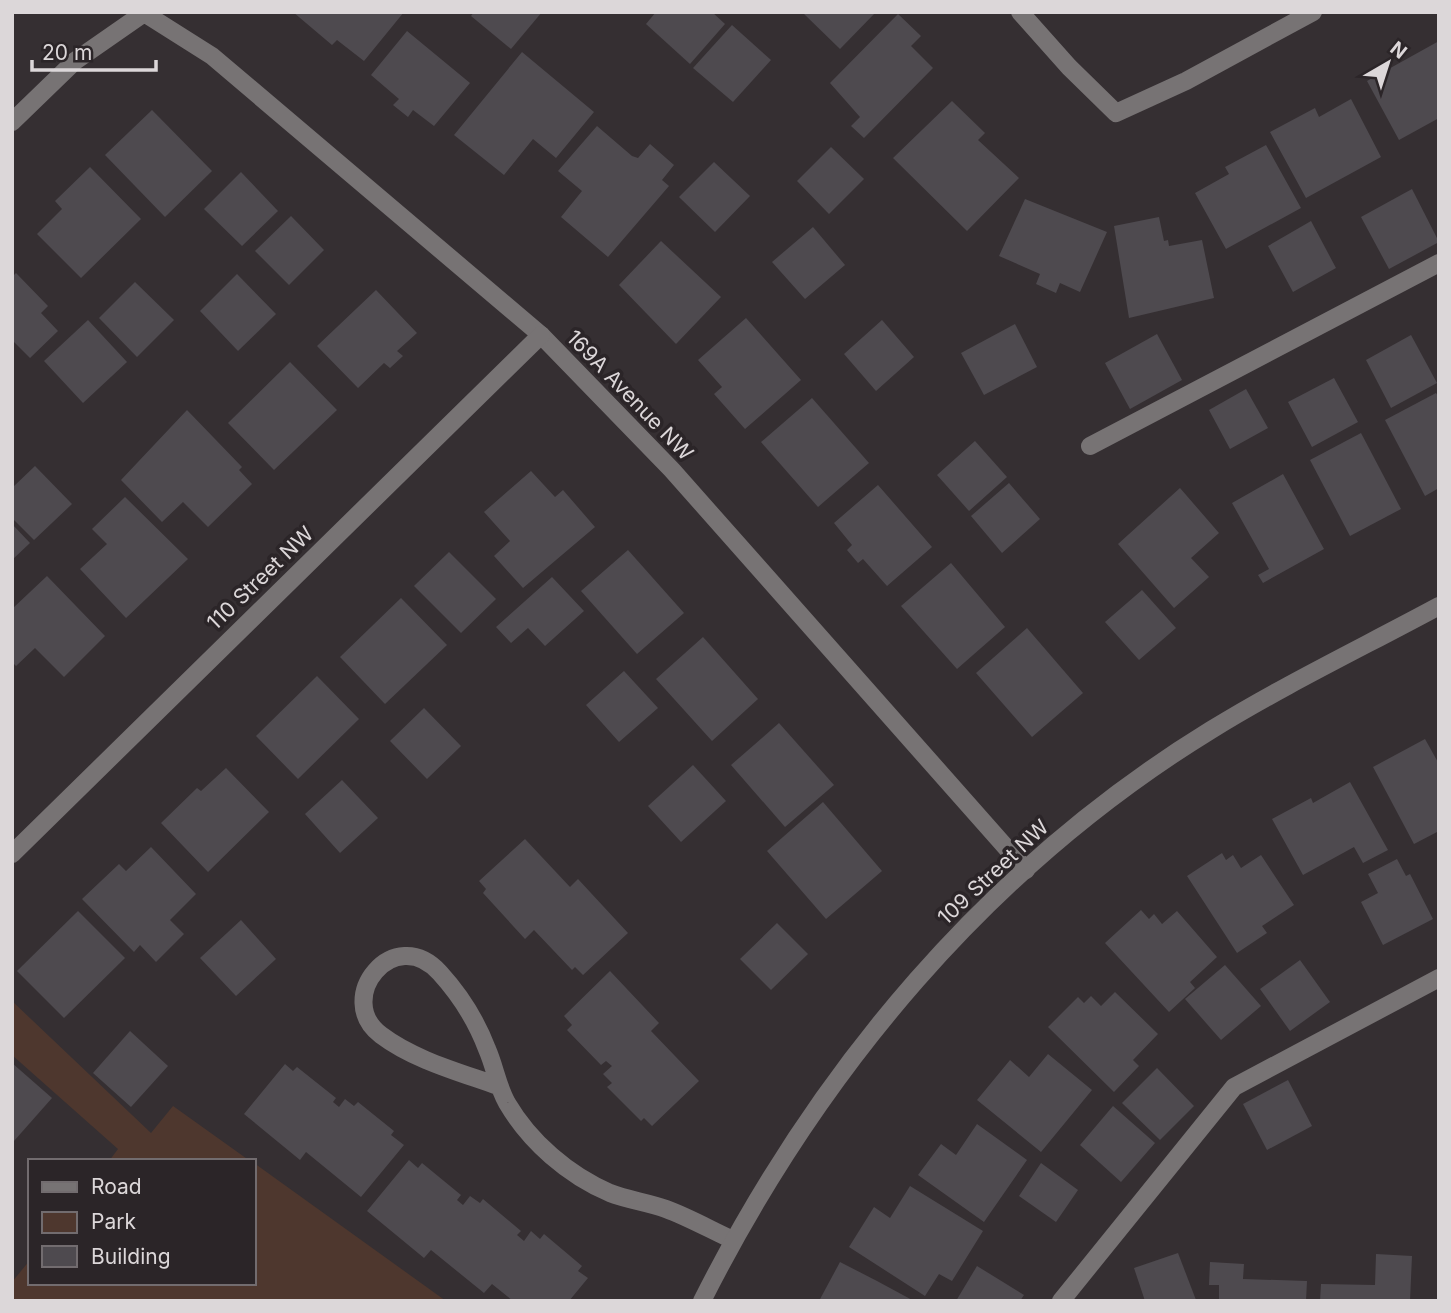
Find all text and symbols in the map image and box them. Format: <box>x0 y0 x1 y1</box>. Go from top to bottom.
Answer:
scale bar <box>32 28 156 72</box>
north arrow <box>1353 28 1423 98</box>
text: N <box>1386 37 1411 64</box>
text: 20 m <box>42 40 92 65</box>
street label: 169A Avenue NW <box>562 325 699 465</box>
street label: 110 Street NW <box>202 521 319 635</box>
street label: 109 Street NW <box>932 814 1054 930</box>
legend <box>28 1159 256 1285</box>
text: Road <box>91 1174 142 1199</box>
text: Park <box>91 1209 136 1234</box>
text: Building <box>91 1244 171 1269</box>

